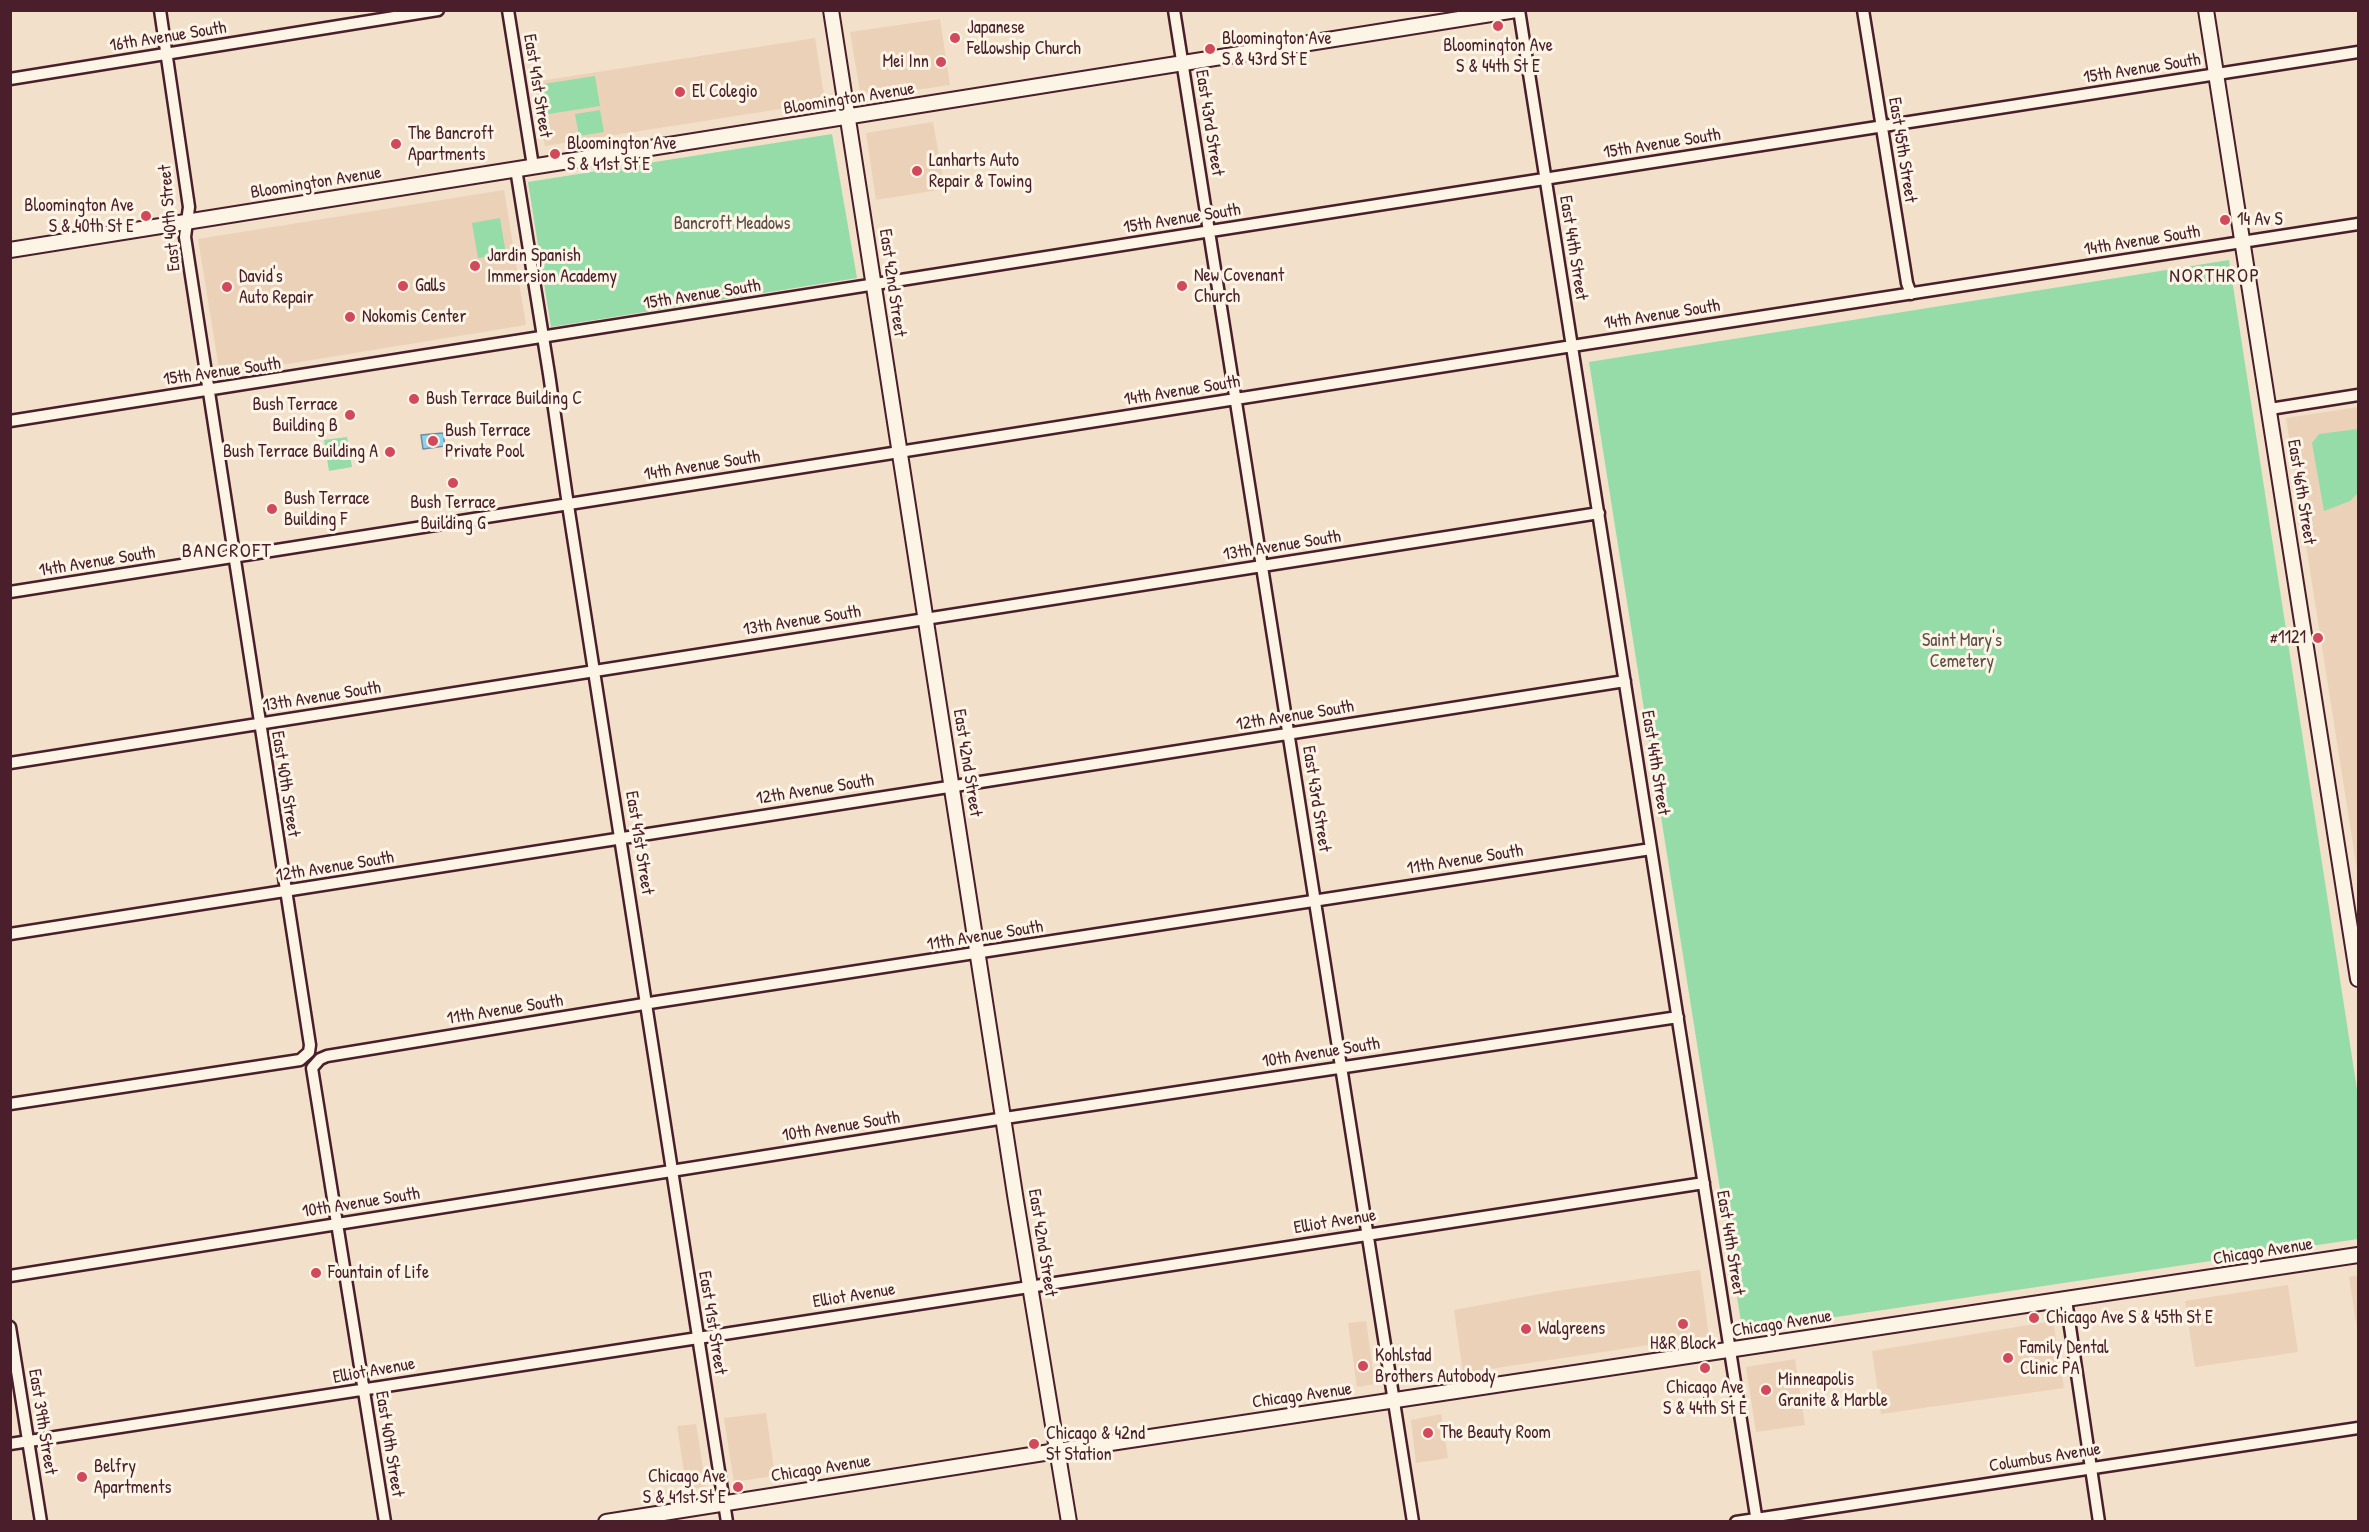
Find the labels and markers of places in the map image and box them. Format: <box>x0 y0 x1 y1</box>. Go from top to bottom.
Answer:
place label: Japanese Fellowship Church <box>967 17 1081 60</box>
marker: Bloomington Ave S & 44th St E <box>1491 19 1505 33</box>
place label: Bloomington Ave S & 43rd St E <box>1222 28 1332 70</box>
marker: Japanese Fellowship Church <box>948 31 962 45</box>
place label: Bloomington Ave S & 44th St E <box>1443 35 1553 78</box>
marker: Bloomington Ave S & 43rd St E <box>1203 42 1217 56</box>
place label: Mei Inn <box>882 51 929 73</box>
marker: Mei Inn <box>934 55 948 69</box>
place label: El Colegio <box>692 81 757 103</box>
marker: El Colegio <box>673 85 687 99</box>
place label: The Bancroft Apartments <box>408 123 493 166</box>
place label: Bloomington Ave S & 41st St E <box>567 133 677 176</box>
marker: The Bancroft Apartments <box>389 137 403 151</box>
marker: Bloomington Ave S & 41st St E <box>548 147 562 161</box>
place label: Lanharts Auto Repair & Towing <box>929 150 1032 192</box>
marker: Lanharts Auto Repair & Towing <box>910 164 924 178</box>
place label: Bloomington Ave S & 40th St E <box>24 195 134 238</box>
marker: Bloomington Ave S & 40th St E <box>139 209 153 223</box>
place label: 14 Av S <box>2237 209 2283 231</box>
marker: 14 Av S <box>2218 213 2232 227</box>
place label: Jardin Spanish Immersion Academy <box>487 245 617 288</box>
marker: Jardin Spanish Immersion Academy <box>468 259 482 273</box>
place label: New Covenant Church <box>1194 265 1284 308</box>
place label: David's Auto Repair <box>239 266 314 308</box>
place label: Galls <box>415 275 445 297</box>
marker: Galls <box>396 279 410 293</box>
marker: New Covenant Church <box>1175 279 1189 293</box>
marker: David's Auto Repair <box>220 280 234 294</box>
place label: Nokomis Center <box>362 306 466 328</box>
marker: Nokomis Center <box>343 310 357 324</box>
place label: Bush Terrace Building C <box>426 388 582 410</box>
marker: Bush Terrace Building C <box>407 392 421 406</box>
place label: Bush Terrace Building B <box>252 394 338 436</box>
marker: Bush Terrace Building B <box>343 408 357 422</box>
place label: Bush Terrace Private Pool <box>445 420 531 462</box>
marker: Bush Terrace Private Pool <box>426 434 440 448</box>
place label: Bush Terrace Building A <box>223 441 378 463</box>
marker: Bush Terrace Building A <box>383 445 397 459</box>
marker: Bush Terrace Building G <box>446 476 460 490</box>
place label: Bush Terrace Building F <box>284 488 370 530</box>
place label: Bush Terrace Building G <box>410 492 496 534</box>
marker: Bush Terrace Building F <box>265 502 279 516</box>
place label: #1121 <box>2270 627 2306 649</box>
marker: #1121 <box>2311 631 2325 645</box>
place label: Fountain of Life <box>328 1262 429 1284</box>
marker: Fountain of Life <box>309 1266 323 1280</box>
place label: Chicago Ave S & 45th St E <box>2046 1307 2213 1329</box>
marker: Chicago Ave S & 45th St E <box>2027 1311 2041 1325</box>
marker: H&R Block <box>1676 1317 1690 1331</box>
place label: Walgreens <box>1538 1318 1605 1340</box>
marker: Walgreens <box>1519 1322 1533 1336</box>
place label: H&R Block <box>1650 1333 1716 1355</box>
place label: Family Dental Clinic PA <box>2020 1337 2109 1380</box>
place label: Kohlstad Brothers Autobody <box>1375 1345 1496 1388</box>
marker: Family Dental Clinic PA <box>2001 1351 2015 1365</box>
marker: Kohlstad Brothers Autobody <box>1356 1359 1370 1373</box>
marker: Chicago Ave S & 44th St E <box>1698 1361 1712 1375</box>
place label: Minneapolis Granite & Marble <box>1778 1369 1888 1412</box>
place label: Chicago Ave S & 44th St E <box>1663 1377 1747 1420</box>
marker: Minneapolis Granite & Marble <box>1759 1383 1773 1397</box>
place label: The Beauty Room <box>1440 1422 1551 1444</box>
place label: Chicago & 42nd St Station <box>1046 1423 1145 1466</box>
marker: The Beauty Room <box>1421 1426 1435 1440</box>
marker: Chicago & 42nd St Station <box>1027 1437 1041 1451</box>
place label: Belfry Apartments <box>94 1456 171 1498</box>
place label: Chicago Ave S & 41st St E <box>643 1466 726 1508</box>
marker: Belfry Apartments <box>75 1470 89 1484</box>
marker: Chicago Ave S & 41st St E <box>731 1480 745 1494</box>

